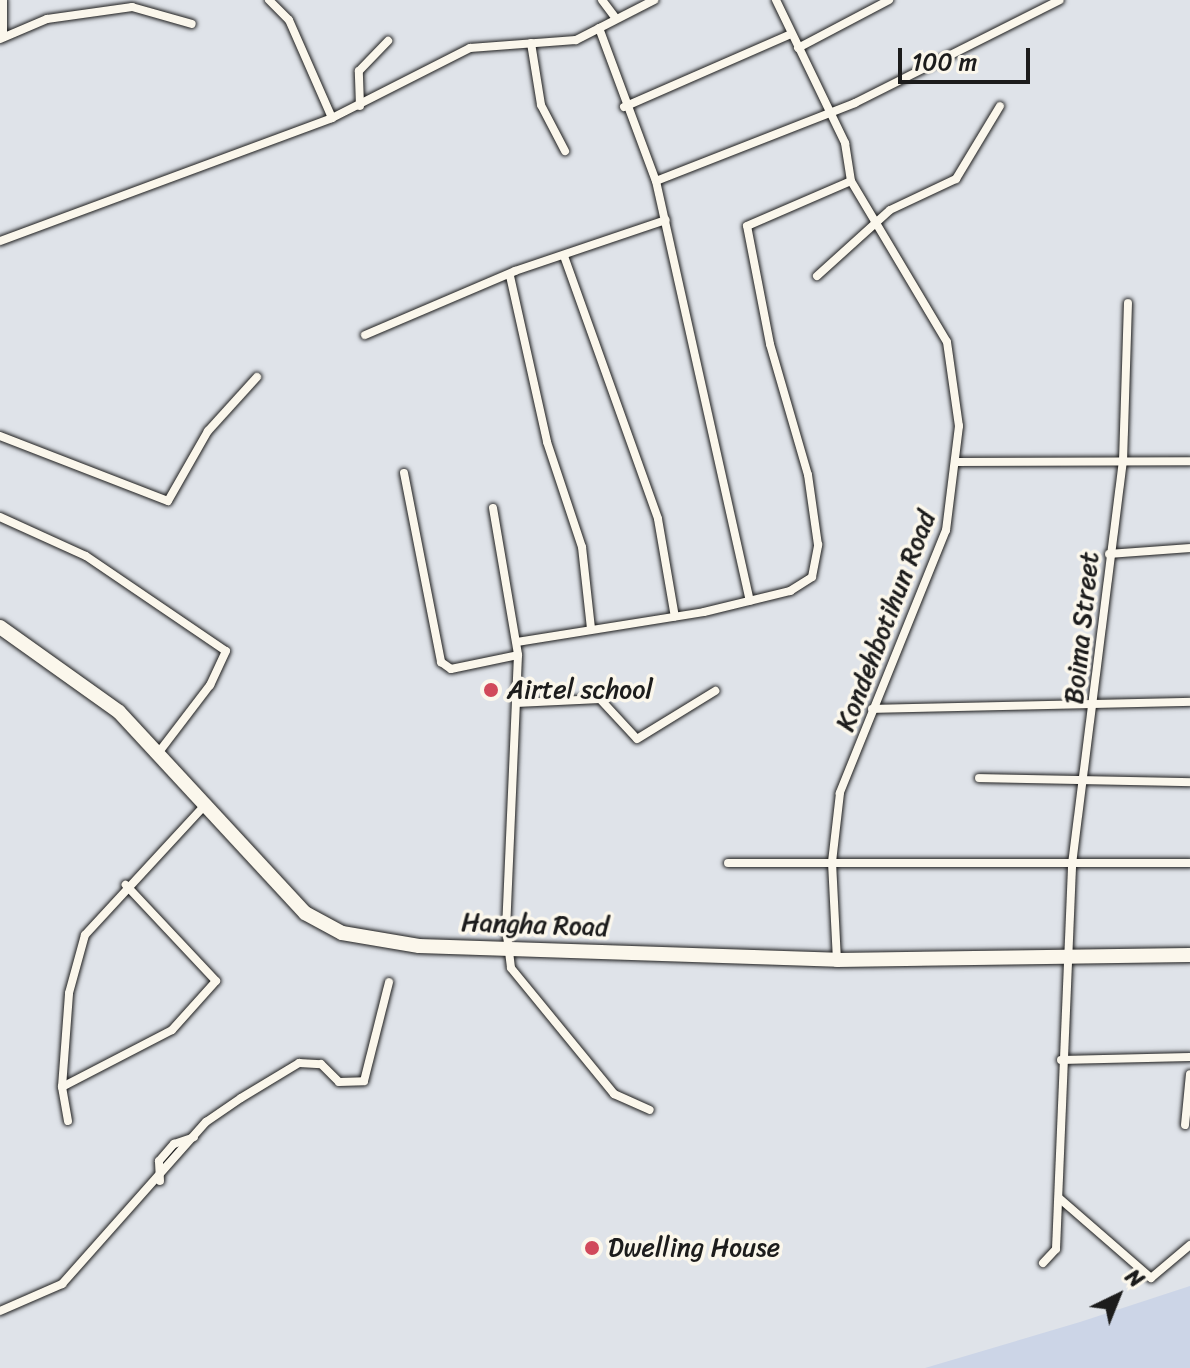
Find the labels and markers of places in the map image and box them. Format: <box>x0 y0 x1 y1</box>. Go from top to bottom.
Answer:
place label: Airtel school <box>507 674 653 706</box>
marker: Airtel school <box>482 681 500 699</box>
place label: Dwelling House <box>608 1232 781 1264</box>
marker: Dwelling House <box>583 1239 601 1257</box>

